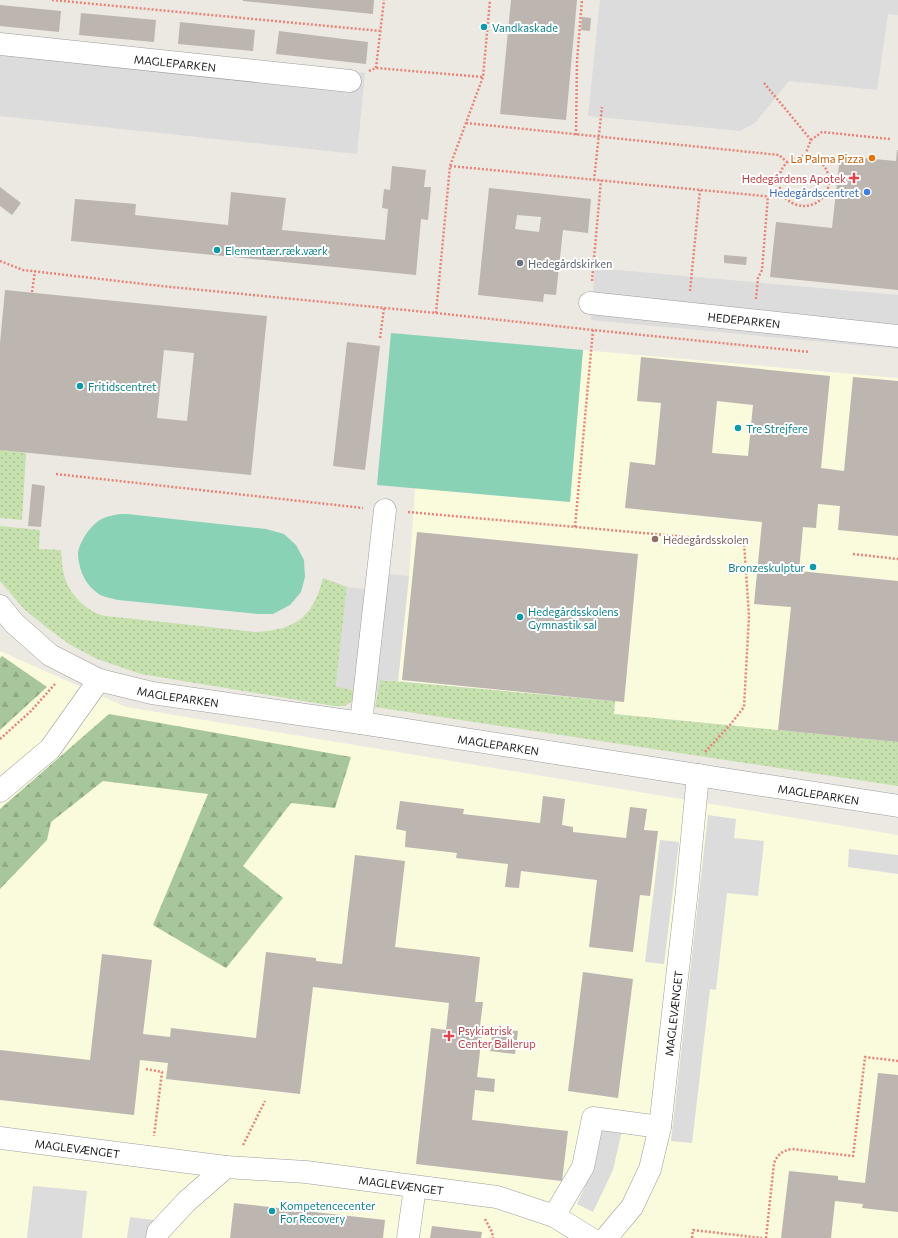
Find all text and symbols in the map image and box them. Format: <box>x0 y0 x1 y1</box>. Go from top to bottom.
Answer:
place label: Vandkaskade <box>492 21 558 34</box>
marker: Vandkaskade <box>479 22 489 32</box>
street label: MAGLEPARKEN <box>133 52 217 73</box>
place label: La Palma Pizza <box>791 152 864 165</box>
marker: La Palma Pizza <box>867 153 877 163</box>
place label: Hedegårdens Apotek <box>742 172 846 185</box>
marker: Hedegårdens Apotek <box>849 173 859 183</box>
place label: Hedegårdscentret <box>769 186 859 199</box>
marker: Hedegårdscentret <box>862 187 872 197</box>
place label: Elementær.ræk.værk <box>225 244 328 257</box>
marker: Elementær.ræk.værk <box>212 245 222 255</box>
place label: Hedegårdskirken <box>528 257 612 270</box>
marker: Hedegårdskirken <box>515 258 525 268</box>
street label: HEDEPARKEN <box>707 309 781 330</box>
place label: Fritidscentret <box>88 380 157 393</box>
marker: Fritidscentret <box>75 381 85 391</box>
place label: Tre Strejfere <box>746 422 808 435</box>
marker: Tre Strejfere <box>733 423 743 433</box>
place label: Hedegårdsskolen <box>663 533 749 546</box>
marker: Hedegårdsskolen <box>650 534 660 544</box>
place label: Bronzeskulptur <box>728 561 806 574</box>
marker: Bronzeskulptur <box>808 562 818 572</box>
place label: Hedegårdsskolens Gymnastik sal <box>528 605 619 631</box>
marker: Hedegårdsskolens Gymnastik sal <box>515 612 525 622</box>
street label: MAGLEPARKEN <box>136 683 220 709</box>
street label: MAGLEPARKEN <box>457 732 540 757</box>
street label: MAGLEPARKEN <box>777 781 860 806</box>
street label: MAGLEVÆNGET <box>662 970 684 1057</box>
place label: Psykiatrisk Center Ballerup <box>458 1024 536 1050</box>
marker: Psykiatrisk Center Ballerup <box>443 1030 455 1042</box>
street label: MAGLEVÆNGET <box>34 1136 121 1160</box>
street label: MAGLEVÆNGET <box>358 1172 445 1196</box>
place label: Kompetencecenter For Recovery <box>280 1199 376 1225</box>
marker: Kompetencecenter For Recovery <box>267 1206 277 1216</box>

